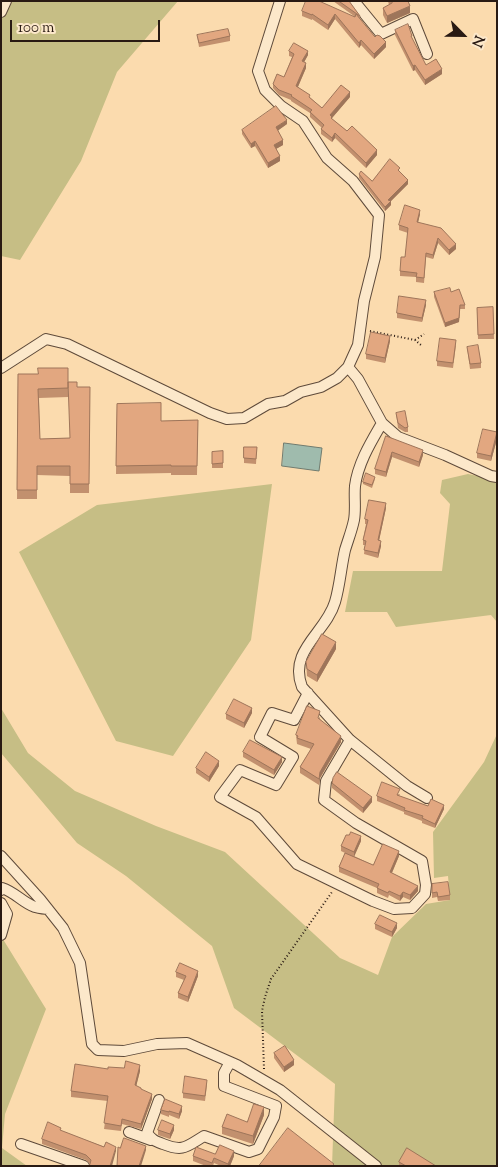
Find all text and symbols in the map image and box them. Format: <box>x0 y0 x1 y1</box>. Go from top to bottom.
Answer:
scale bar <box>12 10 162 42</box>
north arrow <box>438 10 488 60</box>
text: 100 m <box>18 18 54 39</box>
text: N <box>465 32 488 50</box>

